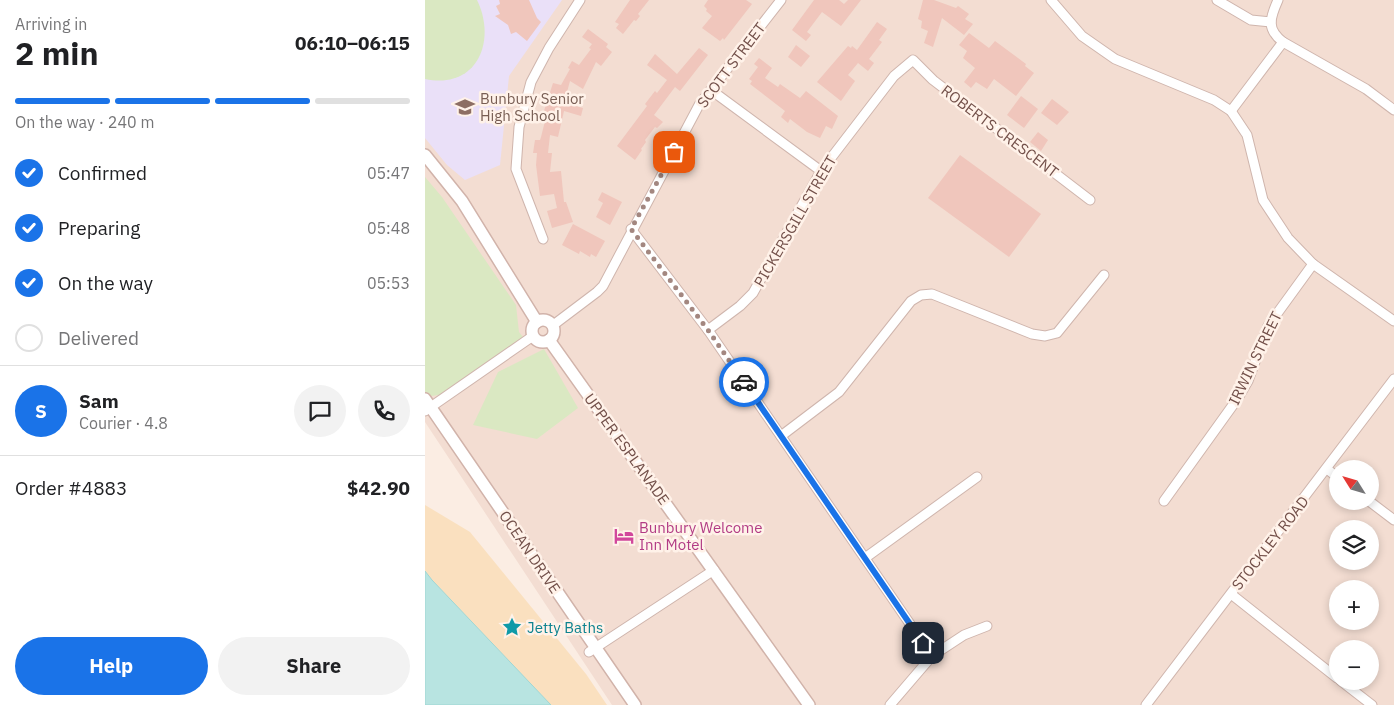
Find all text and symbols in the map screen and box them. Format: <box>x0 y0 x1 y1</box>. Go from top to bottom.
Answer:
text: Arriving in <box>15 14 87 34</box>
street label: SCOTT STREET <box>693 18 770 111</box>
text: 06:10–06:15 <box>295 31 410 55</box>
text: 2 min <box>15 32 99 74</box>
street label: ROBERTS CRESCENT <box>938 81 1063 182</box>
place label: Bunbury Senior High School <box>480 89 584 125</box>
school or university icon: Bunbury Senior High School <box>454 96 476 118</box>
text: On the way · 240 m <box>15 112 154 132</box>
pin <box>653 131 695 173</box>
icon: bag <box>660 138 688 166</box>
street label: PICKERSGILL STREET <box>750 151 841 290</box>
icon: check <box>15 159 43 187</box>
text: Confirmed <box>58 161 147 185</box>
text: 05:47 <box>367 163 410 183</box>
icon: check <box>15 214 43 242</box>
text: Preparing <box>58 216 140 240</box>
text: 05:48 <box>367 218 410 238</box>
icon: check <box>15 269 43 297</box>
text: On the way <box>58 271 153 295</box>
text: 05:53 <box>367 273 410 293</box>
street label: IRWIN STREET <box>1224 308 1286 408</box>
text: Delivered <box>58 326 139 350</box>
courier <box>719 357 769 407</box>
icon: car <box>730 368 758 396</box>
button: chat <box>294 385 346 437</box>
button: phone <box>358 385 410 437</box>
text: Sam <box>79 389 119 413</box>
street label: UPPER ESPLANADE <box>580 390 674 508</box>
text: S <box>35 399 47 423</box>
text: Courier · 4.8 <box>79 413 168 433</box>
north arrow <box>1329 460 1379 510</box>
map controls <box>1329 460 1379 690</box>
text: Order #4883 <box>15 476 127 500</box>
text: $42.90 <box>347 476 410 500</box>
street label: STOCKLEY ROAD <box>1227 492 1313 594</box>
street label: OCEAN DRIVE <box>495 507 565 597</box>
place label: Bunbury Welcome Inn Motel <box>639 518 762 554</box>
button: layers <box>1329 520 1379 570</box>
hotel icon: Bunbury Welcome Inn Motel <box>613 525 635 547</box>
button: + <box>1329 580 1379 630</box>
place icon: Jetty Baths <box>501 616 523 638</box>
place label: Jetty Baths <box>527 618 603 637</box>
pin <box>902 622 944 664</box>
icon: home <box>909 629 937 657</box>
button: Help <box>15 637 208 695</box>
button: Share <box>218 637 410 695</box>
button: − <box>1329 640 1379 690</box>

